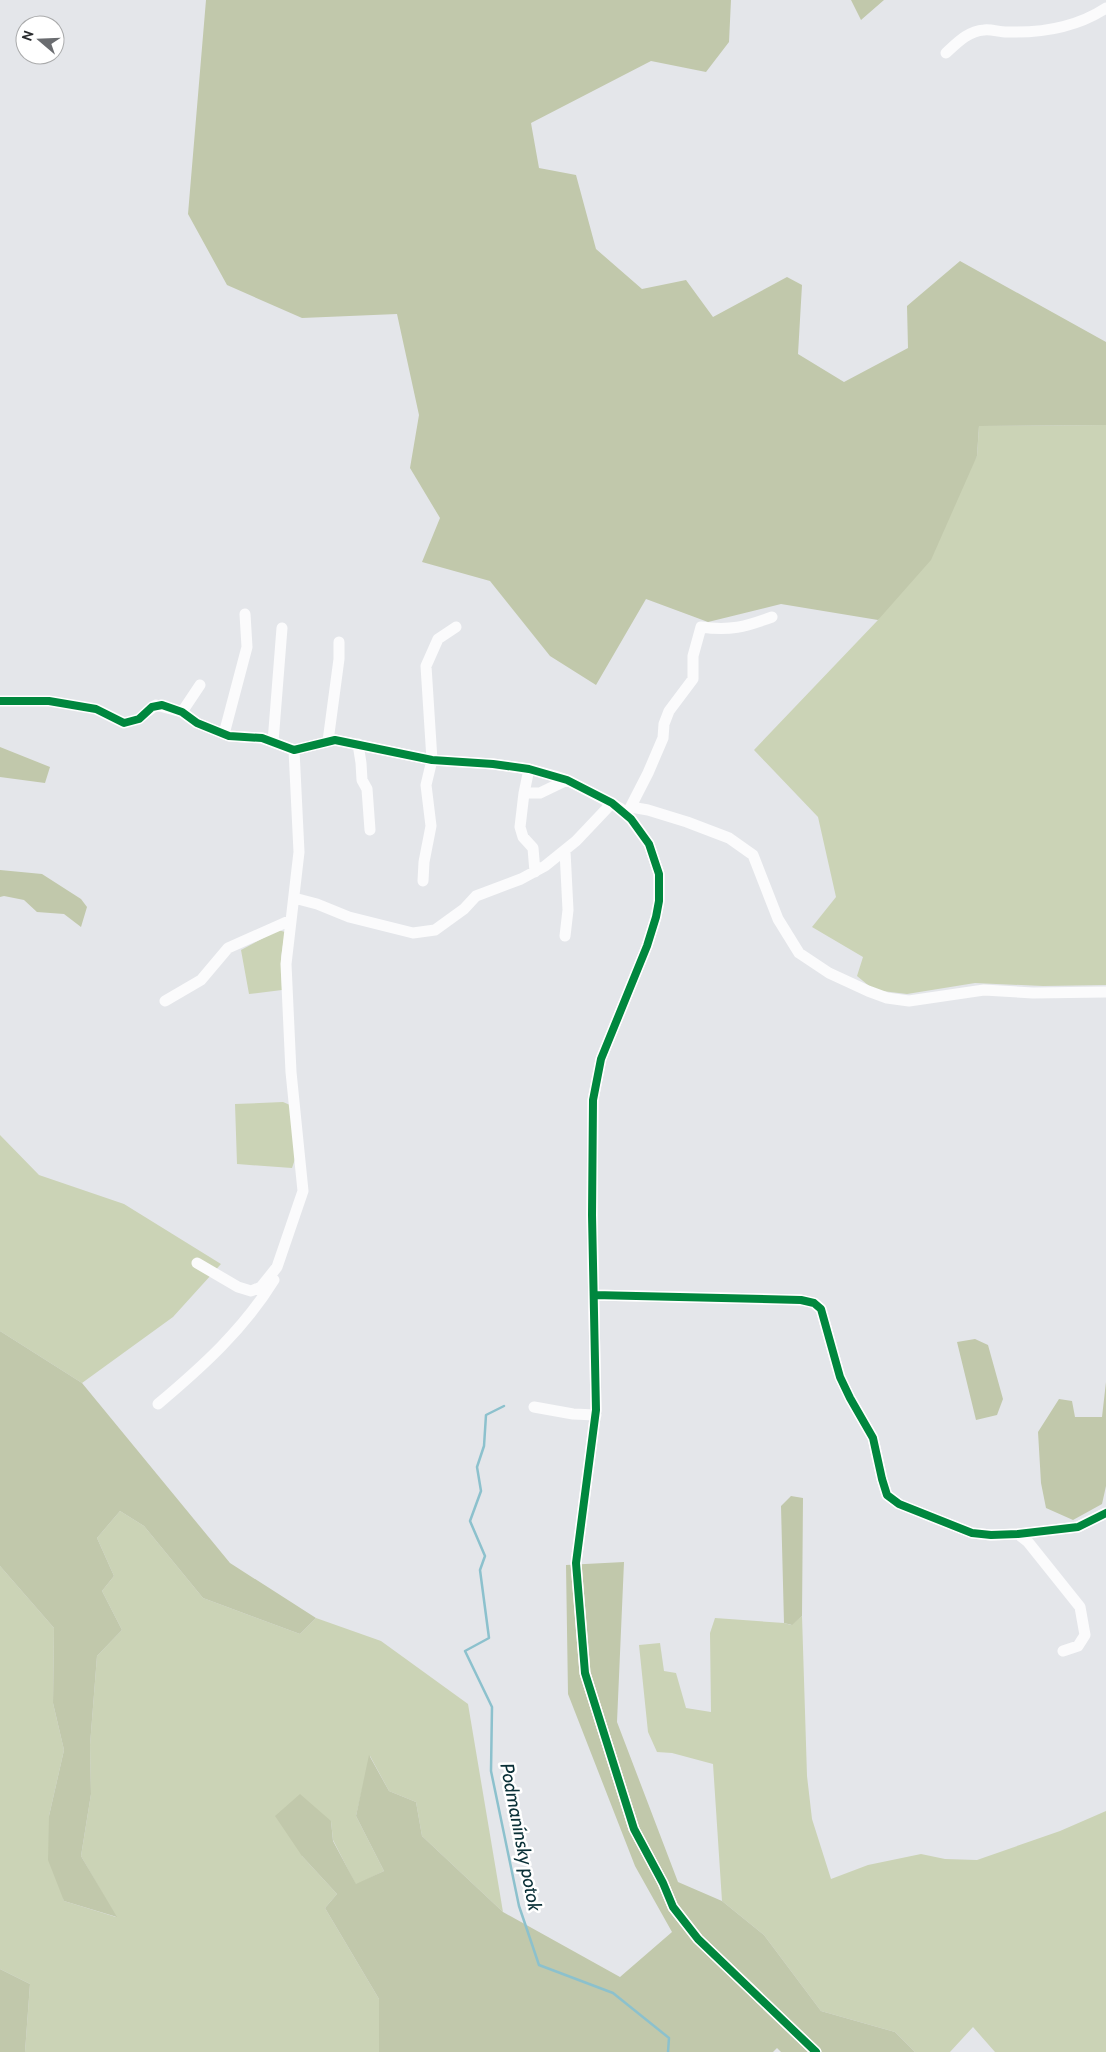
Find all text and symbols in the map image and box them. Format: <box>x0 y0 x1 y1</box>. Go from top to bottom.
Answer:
north arrow <box>15 15 65 65</box>
text: N <box>18 28 38 43</box>
water label: Podmanínsky potok <box>495 1761 547 1914</box>

